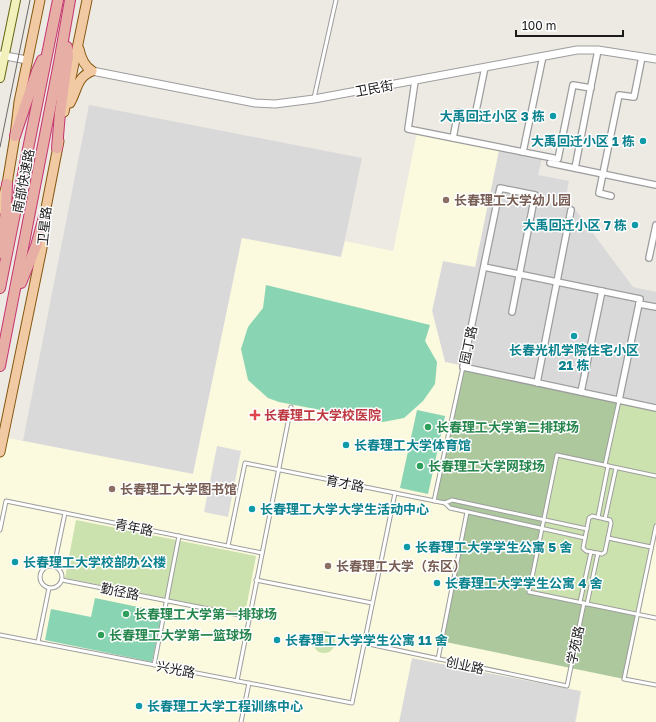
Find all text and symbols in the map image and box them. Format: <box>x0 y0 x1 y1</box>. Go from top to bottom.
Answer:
scale bar <box>516 12 623 38</box>
text: 100 m <box>522 18 556 33</box>
street label: 卫民街 <box>353 77 395 99</box>
place label: 大禹回迁小区 3 栋 <box>440 108 545 124</box>
marker: 大禹回迁小区 3 栋 <box>548 111 558 121</box>
place label: 大禹回迁小区 1 栋 <box>531 133 635 149</box>
marker: 大禹回迁小区 1 栋 <box>638 136 648 146</box>
street label: 南部快速路 <box>9 148 37 214</box>
place label: 长春理工大学幼儿园 <box>454 192 571 208</box>
marker: 长春理工大学幼儿园 <box>441 195 451 205</box>
street label: 卫星路 <box>34 206 54 246</box>
place label: 大禹回迁小区 7 栋 <box>522 217 627 233</box>
marker: 大禹回迁小区 7 栋 <box>630 220 640 230</box>
street label: 园丁路 <box>456 324 480 366</box>
marker: 长春光机学院住宅小区 21 栋 <box>569 331 579 341</box>
place label: 长春光机学院住宅小区 21 栋 <box>509 342 639 373</box>
place label: 长春理工大学校医院 <box>264 407 381 423</box>
marker: 长春理工大学校医院 <box>249 409 261 421</box>
place label: 长春理工大学第二排球场 <box>436 419 579 435</box>
marker: 长春理工大学第二排球场 <box>423 422 433 432</box>
place label: 长春理工大学体育馆 <box>354 437 471 453</box>
marker: 长春理工大学体育馆 <box>341 440 351 450</box>
place label: 长春理工大学网球场 <box>428 458 545 474</box>
marker: 长春理工大学网球场 <box>415 461 425 471</box>
street label: 育才路 <box>324 471 366 495</box>
place label: 长春理工大学图书馆 <box>120 481 237 497</box>
marker: 长春理工大学图书馆 <box>107 484 117 494</box>
place label: 长春理工大学大学生活动中心 <box>260 501 429 517</box>
marker: 长春理工大学大学生活动中心 <box>247 504 257 514</box>
street label: 青年路 <box>113 515 155 539</box>
place label: 长春理工大学学生公寓 5 舍 <box>415 539 572 555</box>
marker: 长春理工大学学生公寓 5 舍 <box>402 542 412 552</box>
place label: 长春理工大学校部办公楼 <box>23 554 166 570</box>
marker: 长春理工大学校部办公楼 <box>10 557 20 567</box>
place label: 长春理工大学（东区） <box>336 558 466 574</box>
marker: 长春理工大学（东区） <box>323 561 333 571</box>
place label: 长春理工大学学生公寓 4 舍 <box>445 575 603 591</box>
marker: 长春理工大学学生公寓 4 舍 <box>432 578 442 588</box>
street label: 勤径路 <box>99 579 141 603</box>
place label: 长春理工大学第一排球场 <box>134 606 277 622</box>
marker: 长春理工大学第一排球场 <box>121 609 131 619</box>
street label: 学苑路 <box>563 624 587 666</box>
place label: 长春理工大学第一篮球场 <box>109 627 252 643</box>
marker: 长春理工大学第一篮球场 <box>96 630 106 640</box>
place label: 长春理工大学学生公寓 11 舍 <box>285 632 448 648</box>
marker: 长春理工大学学生公寓 11 舍 <box>272 635 282 645</box>
street label: 创业路 <box>444 653 486 677</box>
street label: 兴光路 <box>155 657 197 681</box>
place label: 长春理工大学工程训练中心 <box>147 698 303 714</box>
marker: 长春理工大学工程训练中心 <box>134 701 144 711</box>

